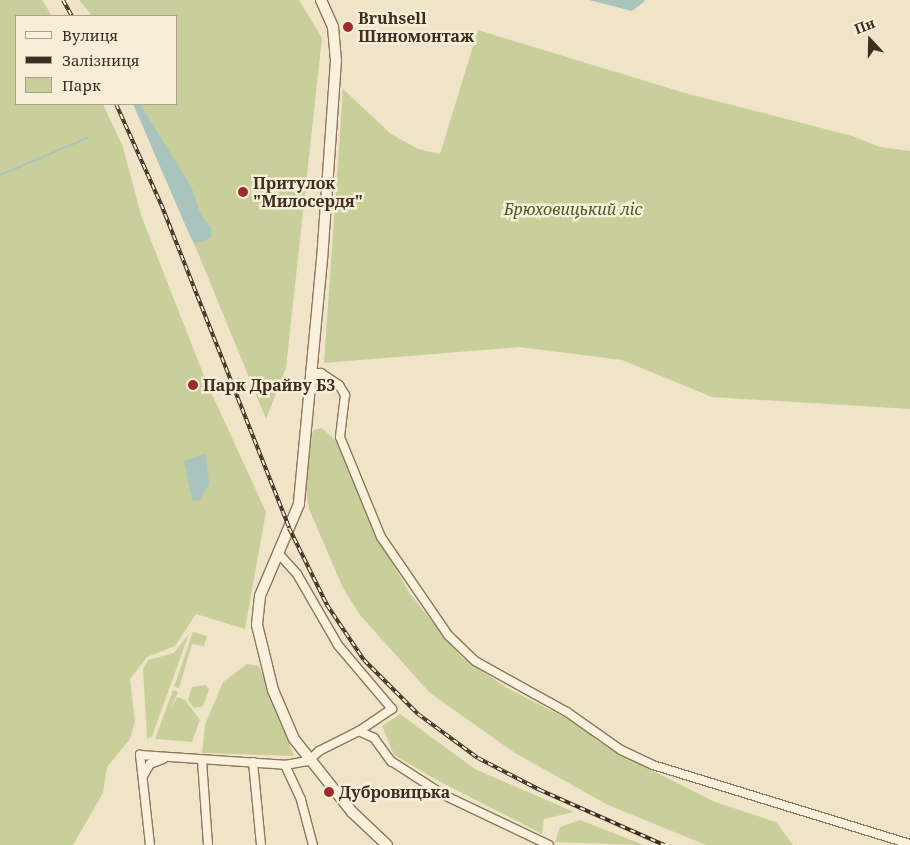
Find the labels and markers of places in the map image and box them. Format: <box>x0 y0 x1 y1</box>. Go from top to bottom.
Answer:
place label: Bruhsell Шиномонтаж <box>358 8 474 46</box>
marker: Bruhsell Шиномонтаж <box>342 21 354 33</box>
place label: Притулок "Милосердя" <box>253 173 363 211</box>
marker: Притулок "Милосердя" <box>237 186 249 198</box>
place label: Парк Драйву Б3 <box>203 375 335 395</box>
marker: Парк Драйву Б3 <box>187 379 199 391</box>
place label: Дубровицька <box>339 782 450 802</box>
marker: Дубровицька <box>323 786 335 798</box>

